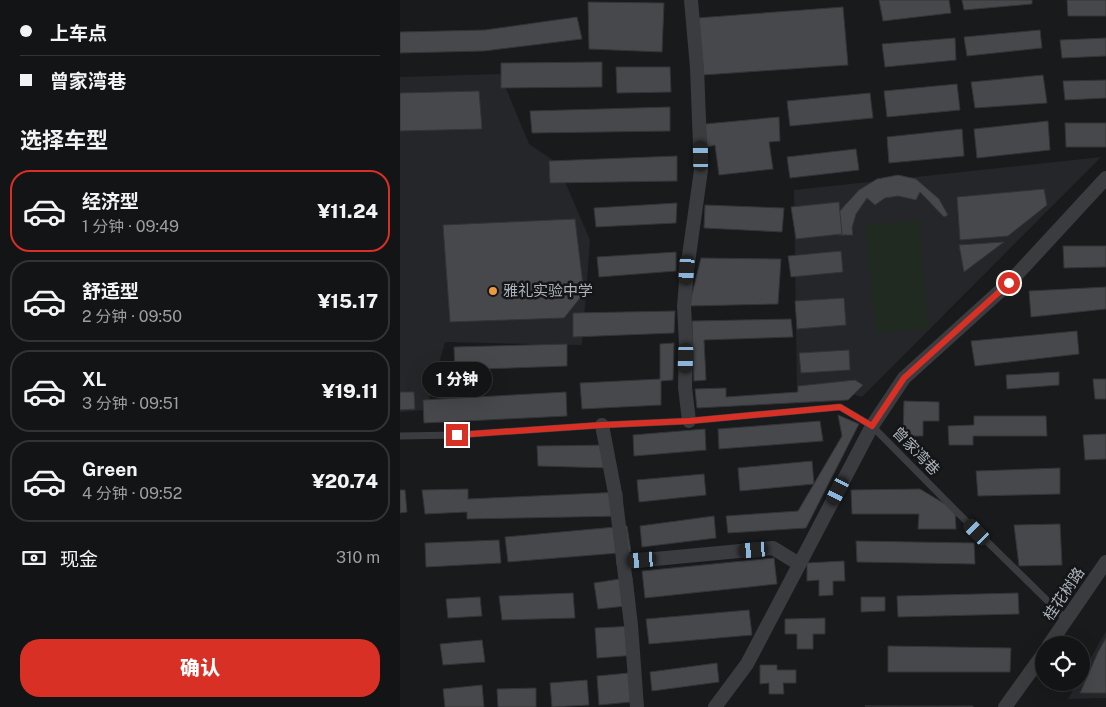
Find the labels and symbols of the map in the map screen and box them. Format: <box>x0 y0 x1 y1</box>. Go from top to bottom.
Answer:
car <box>693 141 708 171</box>
car <box>678 255 695 285</box>
route start <box>998 272 1020 294</box>
place label: 雅礼实验中学 <box>503 282 593 299</box>
marker: 雅礼实验中学 <box>487 285 499 297</box>
car <box>677 343 694 373</box>
callout: 1 分钟 <box>422 362 492 398</box>
street label: 曾家湾巷 <box>889 423 943 478</box>
route end <box>446 424 468 446</box>
car <box>824 474 851 508</box>
car <box>961 516 992 548</box>
car <box>738 541 769 559</box>
car <box>626 551 657 569</box>
street label: 桂花树路 <box>1040 564 1087 623</box>

